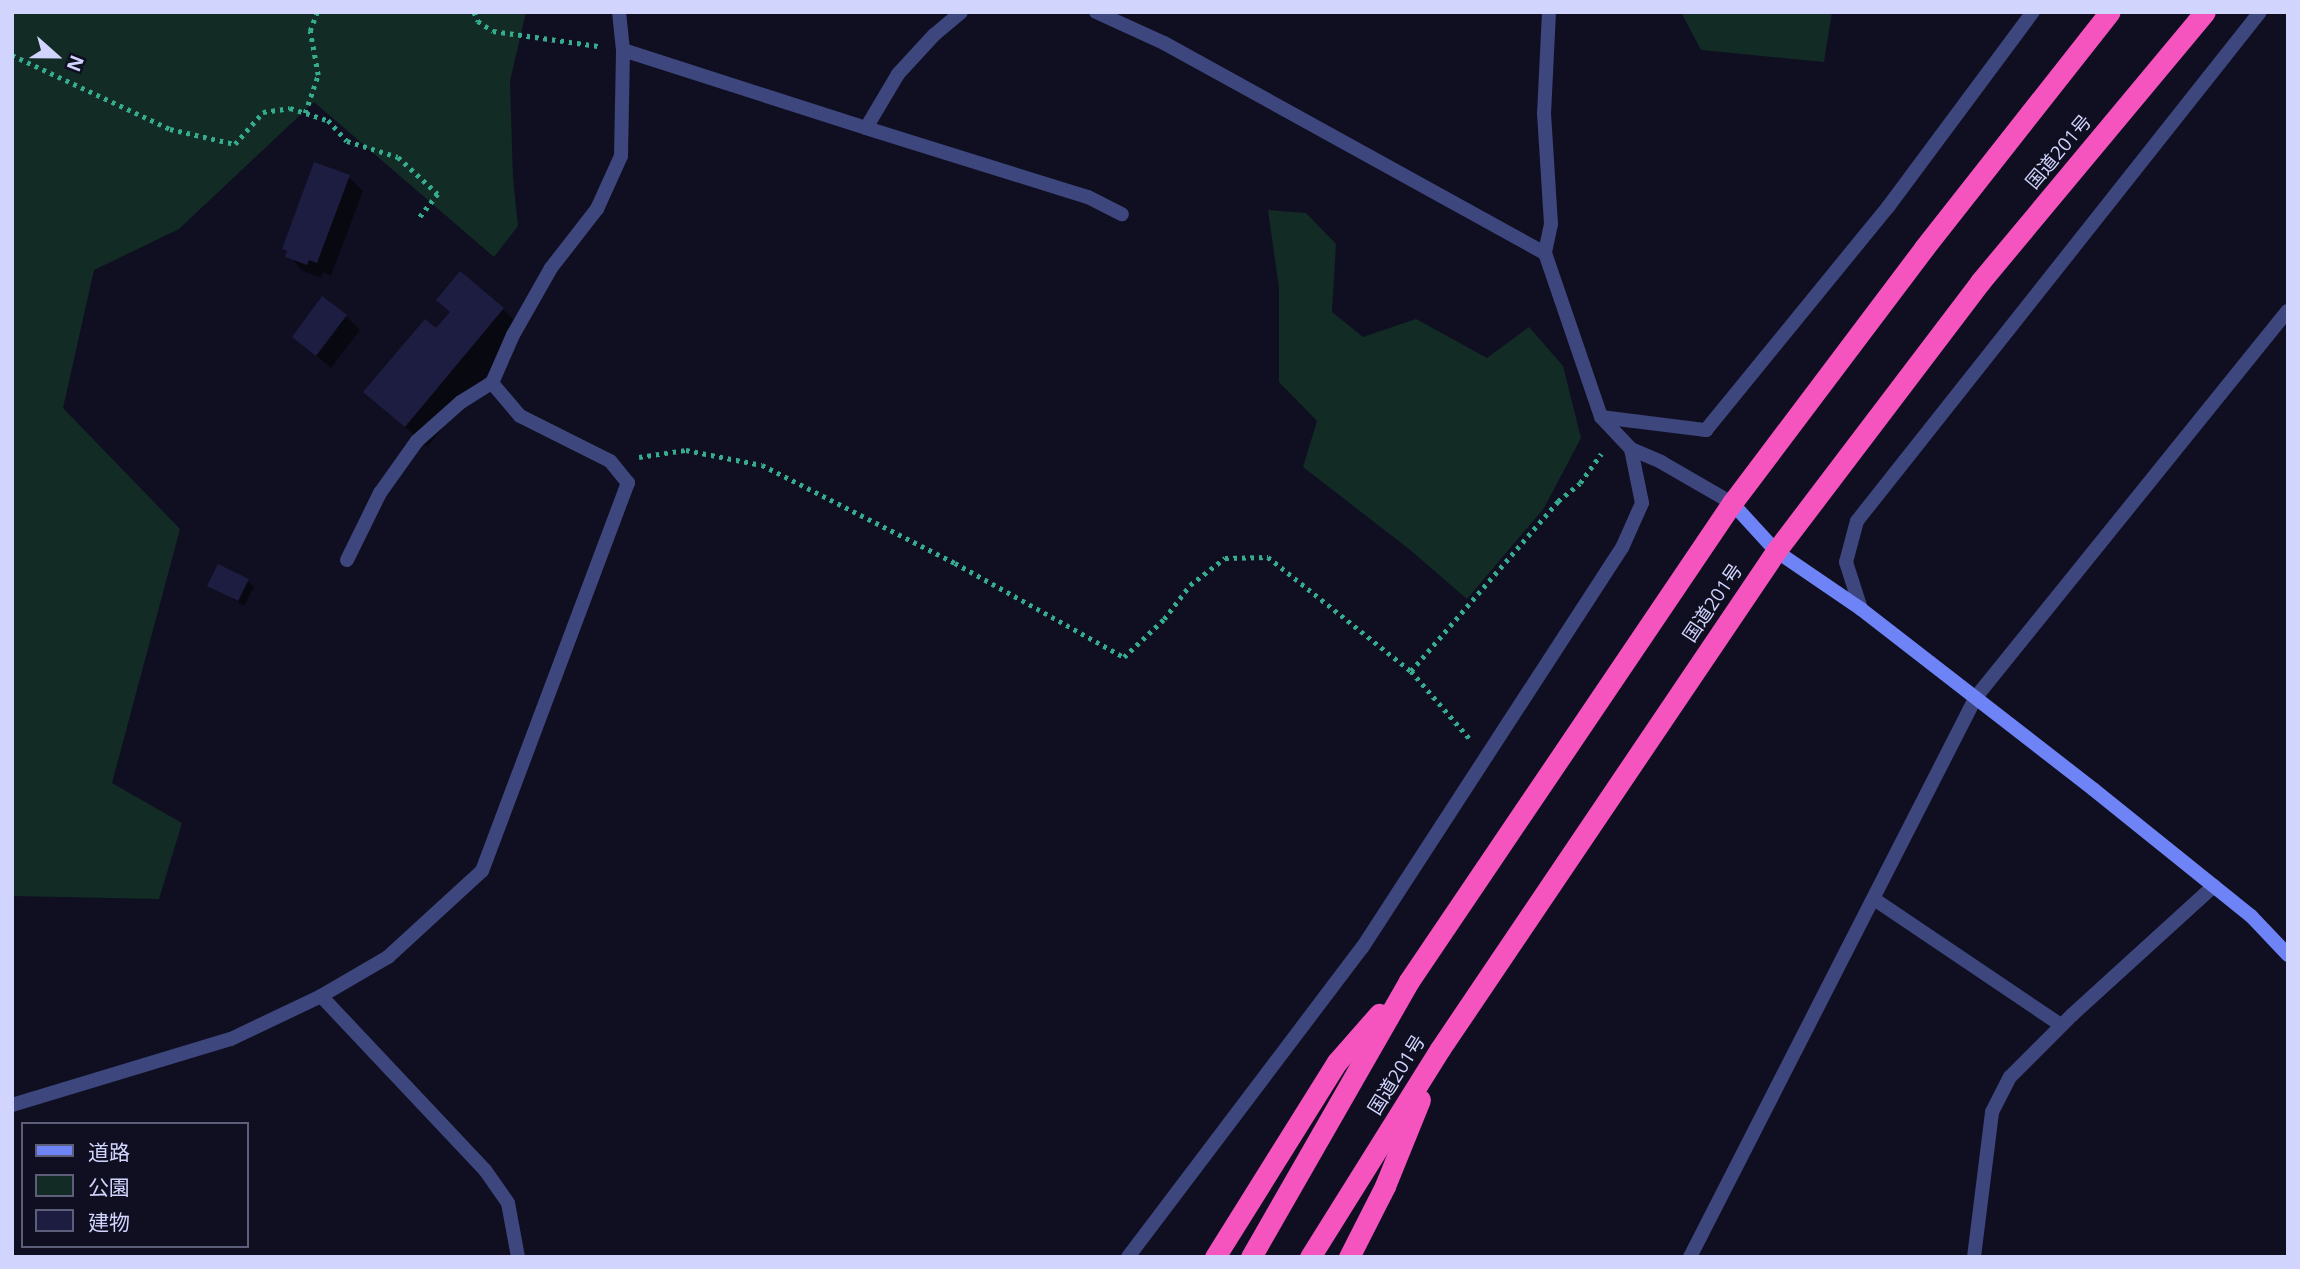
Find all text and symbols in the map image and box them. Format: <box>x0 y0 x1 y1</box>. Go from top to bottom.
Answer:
north arrow <box>21 21 91 91</box>
text: N <box>61 52 91 75</box>
street label: 国道201号 <box>2021 110 2097 194</box>
street label: 国道201号 <box>1678 559 1748 647</box>
street label: 国道201号 <box>1364 1031 1430 1119</box>
legend <box>21 1122 248 1248</box>
text: 道路 <box>88 1138 130 1166</box>
text: 公園 <box>88 1173 130 1201</box>
text: 建物 <box>88 1208 130 1236</box>

